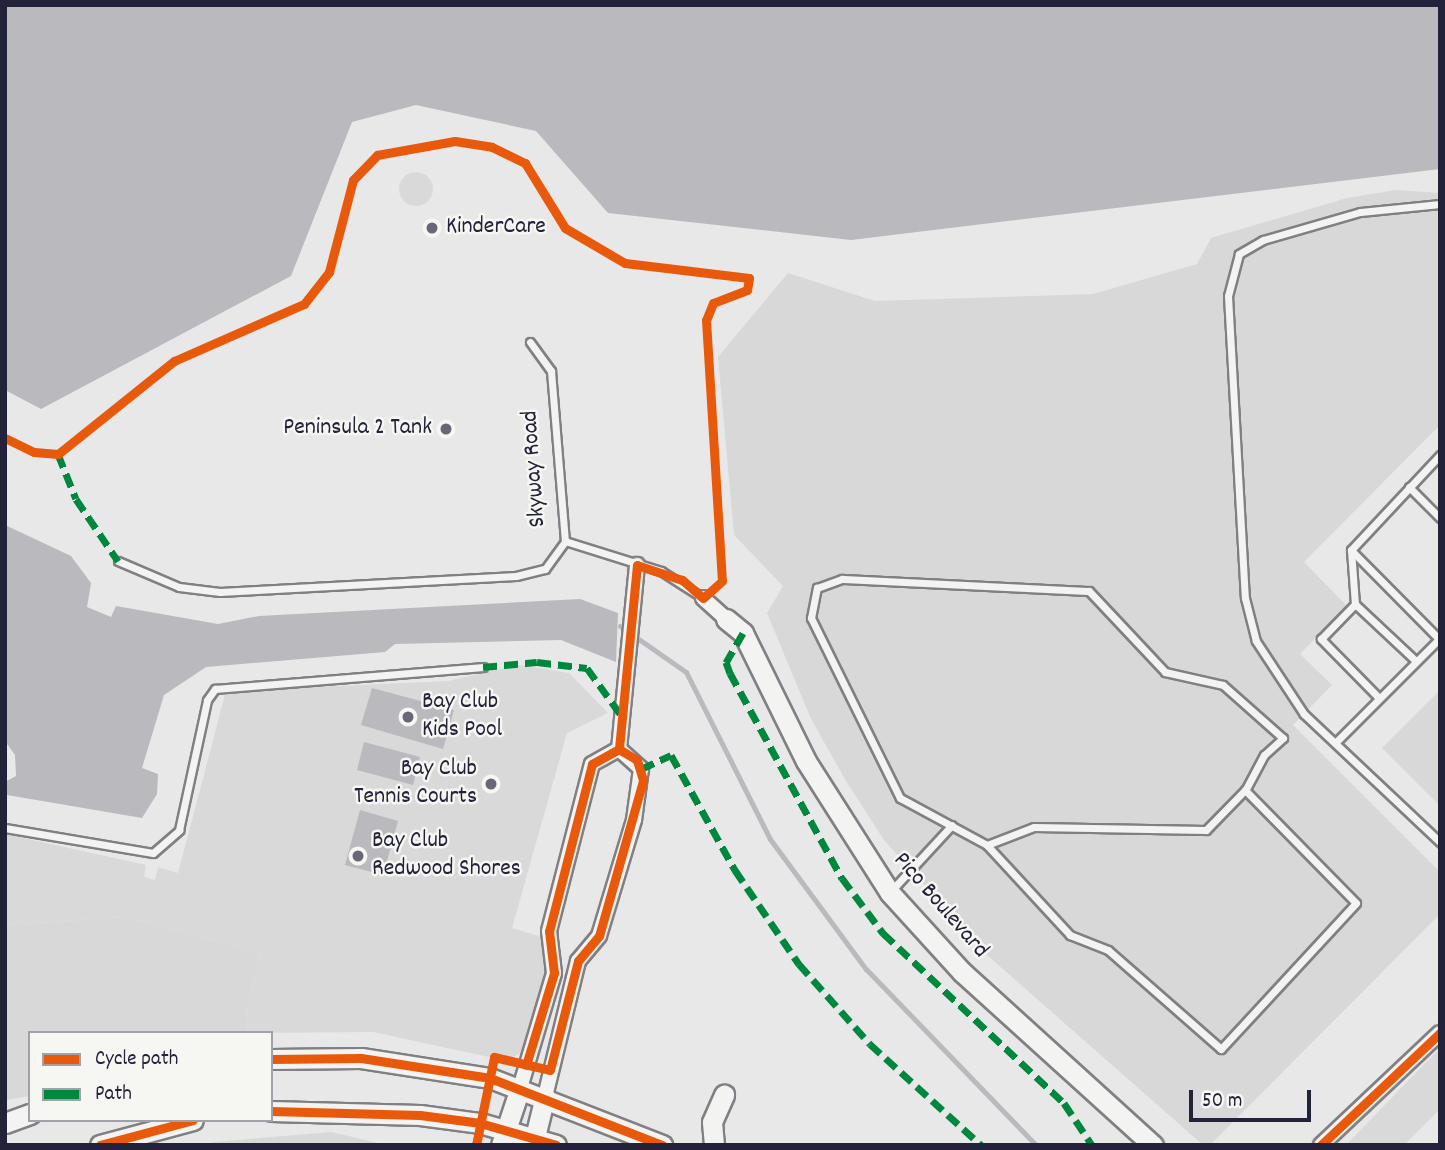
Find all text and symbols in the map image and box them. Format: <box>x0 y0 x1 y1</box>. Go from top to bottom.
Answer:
place label: KinderCare <box>446 214 546 242</box>
marker: KinderCare <box>424 220 440 236</box>
street label: Skyway Road <box>517 410 553 528</box>
place label: Peninsula 2 Tank <box>283 415 432 443</box>
marker: Peninsula 2 Tank <box>438 421 454 437</box>
place label: Bay Club Kids Pool <box>422 689 502 745</box>
marker: Bay Club Kids Pool <box>400 709 416 725</box>
place label: Bay Club Tennis Courts <box>354 756 477 812</box>
marker: Bay Club Tennis Courts <box>483 776 499 792</box>
place label: Bay Club Redwood Shores <box>372 828 521 884</box>
street label: Pico Boulevard <box>886 847 994 965</box>
marker: Bay Club Redwood Shores <box>350 848 366 864</box>
legend <box>28 1031 273 1122</box>
text: Cycle path <box>95 1045 178 1075</box>
scale bar <box>1193 1076 1316 1120</box>
text: Path <box>95 1080 132 1110</box>
text: 50 m <box>1202 1087 1242 1117</box>

